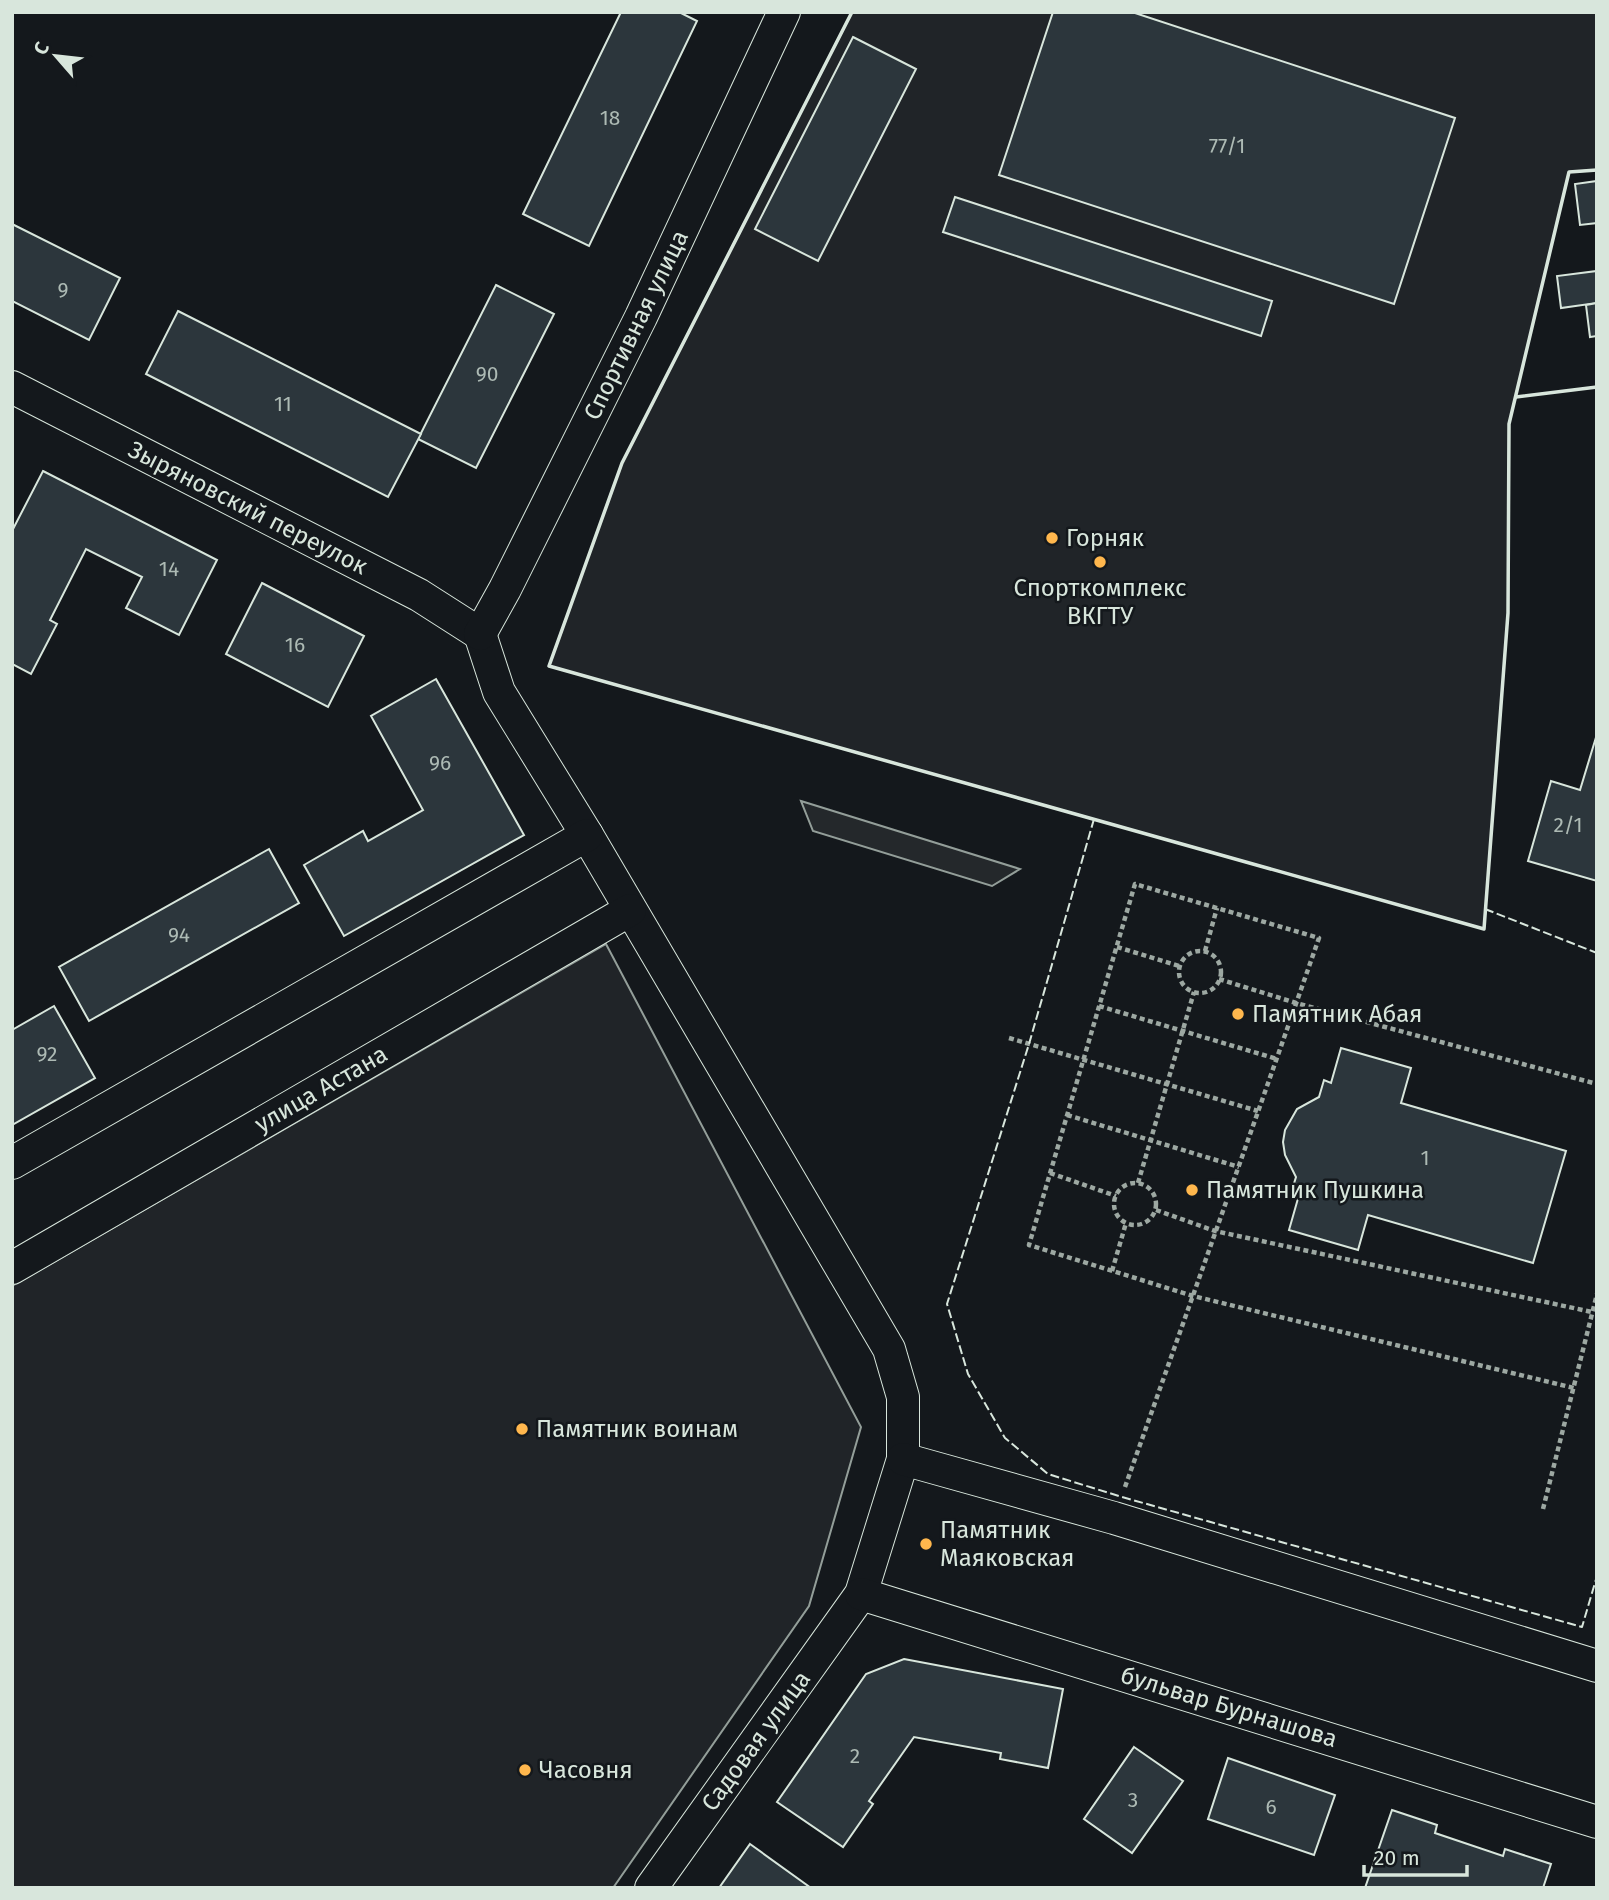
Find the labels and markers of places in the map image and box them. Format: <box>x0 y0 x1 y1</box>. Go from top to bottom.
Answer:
place label: Горняк <box>1066 524 1145 552</box>
marker: Горняк <box>1044 530 1060 546</box>
marker: Спорткомплекс ВКГТУ <box>1092 554 1108 570</box>
place label: Спорткомплекс ВКГТУ <box>1014 574 1186 630</box>
place label: Памятник Абая <box>1252 1000 1423 1028</box>
marker: Памятник Абая <box>1230 1006 1246 1022</box>
place label: Памятник Пушкина <box>1206 1176 1424 1204</box>
marker: Памятник Пушкина <box>1184 1182 1200 1198</box>
place label: Памятник воинам <box>536 1415 738 1443</box>
marker: Памятник воинам <box>514 1421 530 1437</box>
place label: Памятник Маяковская <box>940 1516 1075 1572</box>
marker: Памятник Маяковская <box>918 1536 934 1552</box>
place label: Часовня <box>539 1756 633 1784</box>
marker: Часовня <box>517 1762 533 1778</box>

